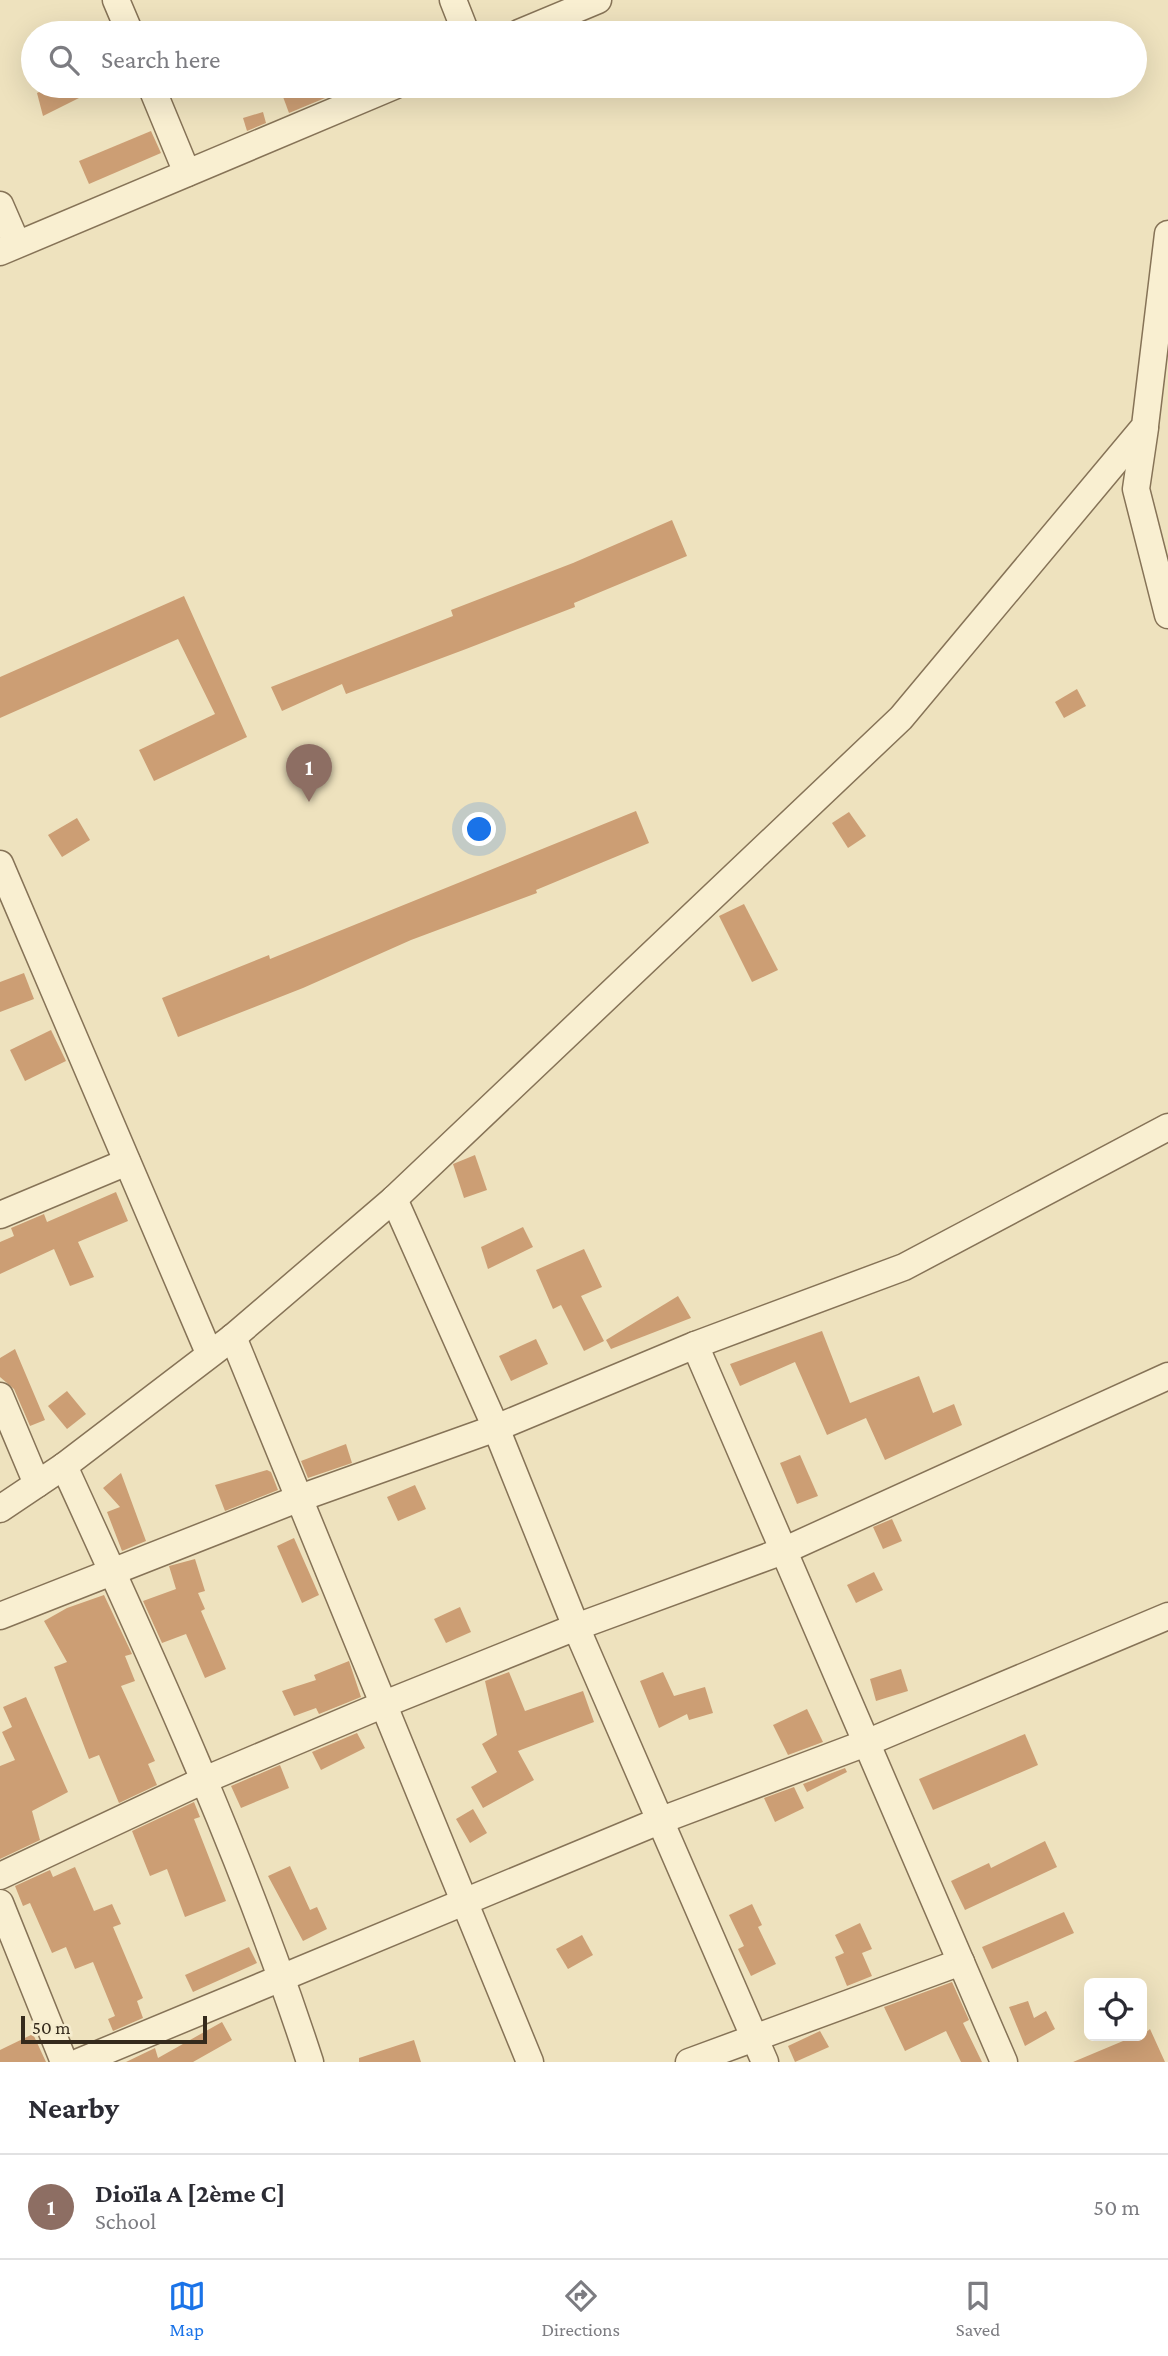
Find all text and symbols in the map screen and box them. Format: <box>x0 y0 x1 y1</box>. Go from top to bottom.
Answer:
search box <box>21 21 1147 98</box>
icon: search <box>45 41 83 79</box>
text: Search here <box>101 45 220 74</box>
pin: 1 <box>286 744 332 802</box>
your location <box>462 812 496 846</box>
map controls <box>1084 1978 1147 2041</box>
button: locate <box>1084 1978 1147 2041</box>
scale bar <box>21 2013 206 2045</box>
text: 50 m <box>32 2017 71 2038</box>
text: Nearby <box>28 2091 119 2124</box>
text: Dioïla A [2ème C] <box>95 2179 285 2208</box>
text: 1 <box>47 2194 55 2220</box>
text: 50 m <box>1093 2194 1140 2220</box>
text: School <box>95 2208 156 2234</box>
tab: Map <box>168 2277 206 2340</box>
tab: Directions <box>541 2277 620 2340</box>
tab: Saved <box>956 2277 1000 2340</box>

